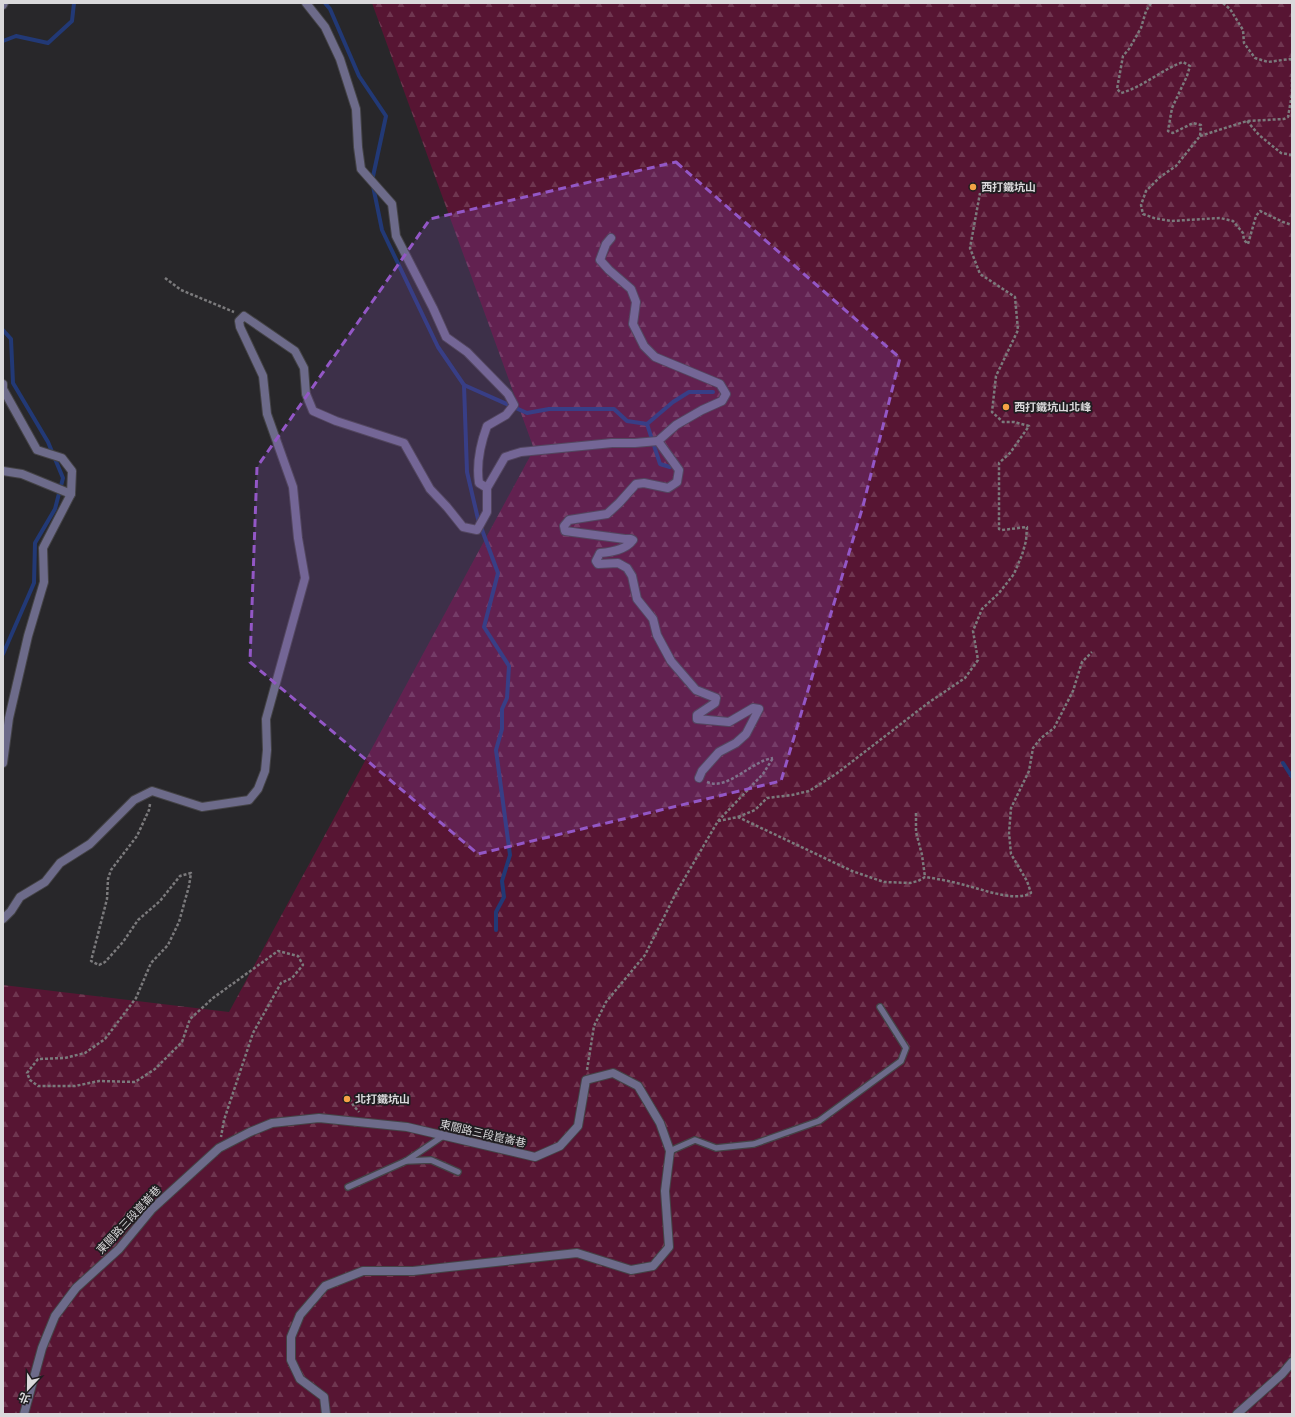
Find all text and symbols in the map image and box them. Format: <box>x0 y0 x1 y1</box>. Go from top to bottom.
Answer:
place label: 西打鐵坑山 <box>981 181 1036 194</box>
marker: 西打鐵坑山 <box>968 182 978 192</box>
place label: 西打鐵坑山北峰 <box>1014 401 1091 414</box>
marker: 西打鐵坑山北峰 <box>1001 402 1011 412</box>
place label: 北打鐵坑山 <box>355 1093 410 1106</box>
marker: 北打鐵坑山 <box>342 1094 352 1104</box>
street label: 東關路三段崑崙巷 <box>439 1118 527 1150</box>
street label: 東關路三段崑崙巷 <box>94 1183 164 1257</box>
north arrow <box>8 1369 48 1409</box>
text: 北 <box>17 1390 32 1406</box>

